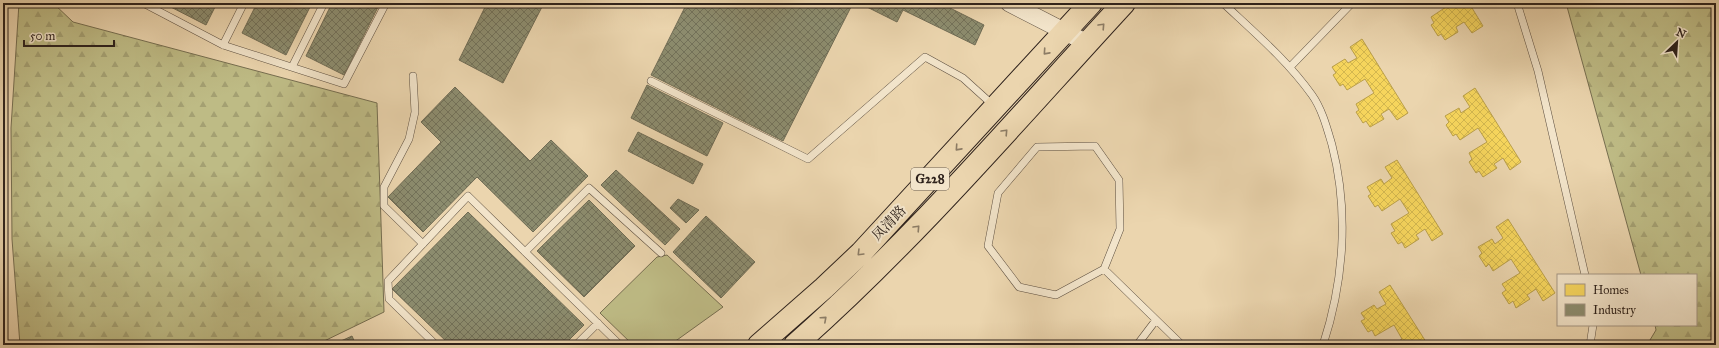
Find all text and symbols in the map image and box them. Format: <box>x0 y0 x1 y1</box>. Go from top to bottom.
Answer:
scale bar <box>24 22 114 48</box>
north arrow <box>1657 22 1697 62</box>
one-way arrow <box>1098 23 1105 31</box>
text: N <box>1674 26 1689 42</box>
text: 50 m <box>30 29 55 43</box>
one-way arrow <box>1044 48 1051 55</box>
one-way arrow <box>1000 129 1008 137</box>
one-way arrow <box>956 144 963 151</box>
road number: G228 <box>911 168 949 190</box>
street label: 凤清路 <box>868 202 910 244</box>
one-way arrow <box>912 225 920 233</box>
one-way arrow <box>857 249 865 256</box>
legend <box>1557 274 1697 326</box>
text: Homes <box>1593 283 1629 297</box>
text: Industry <box>1593 303 1636 317</box>
one-way arrow <box>820 317 827 324</box>

